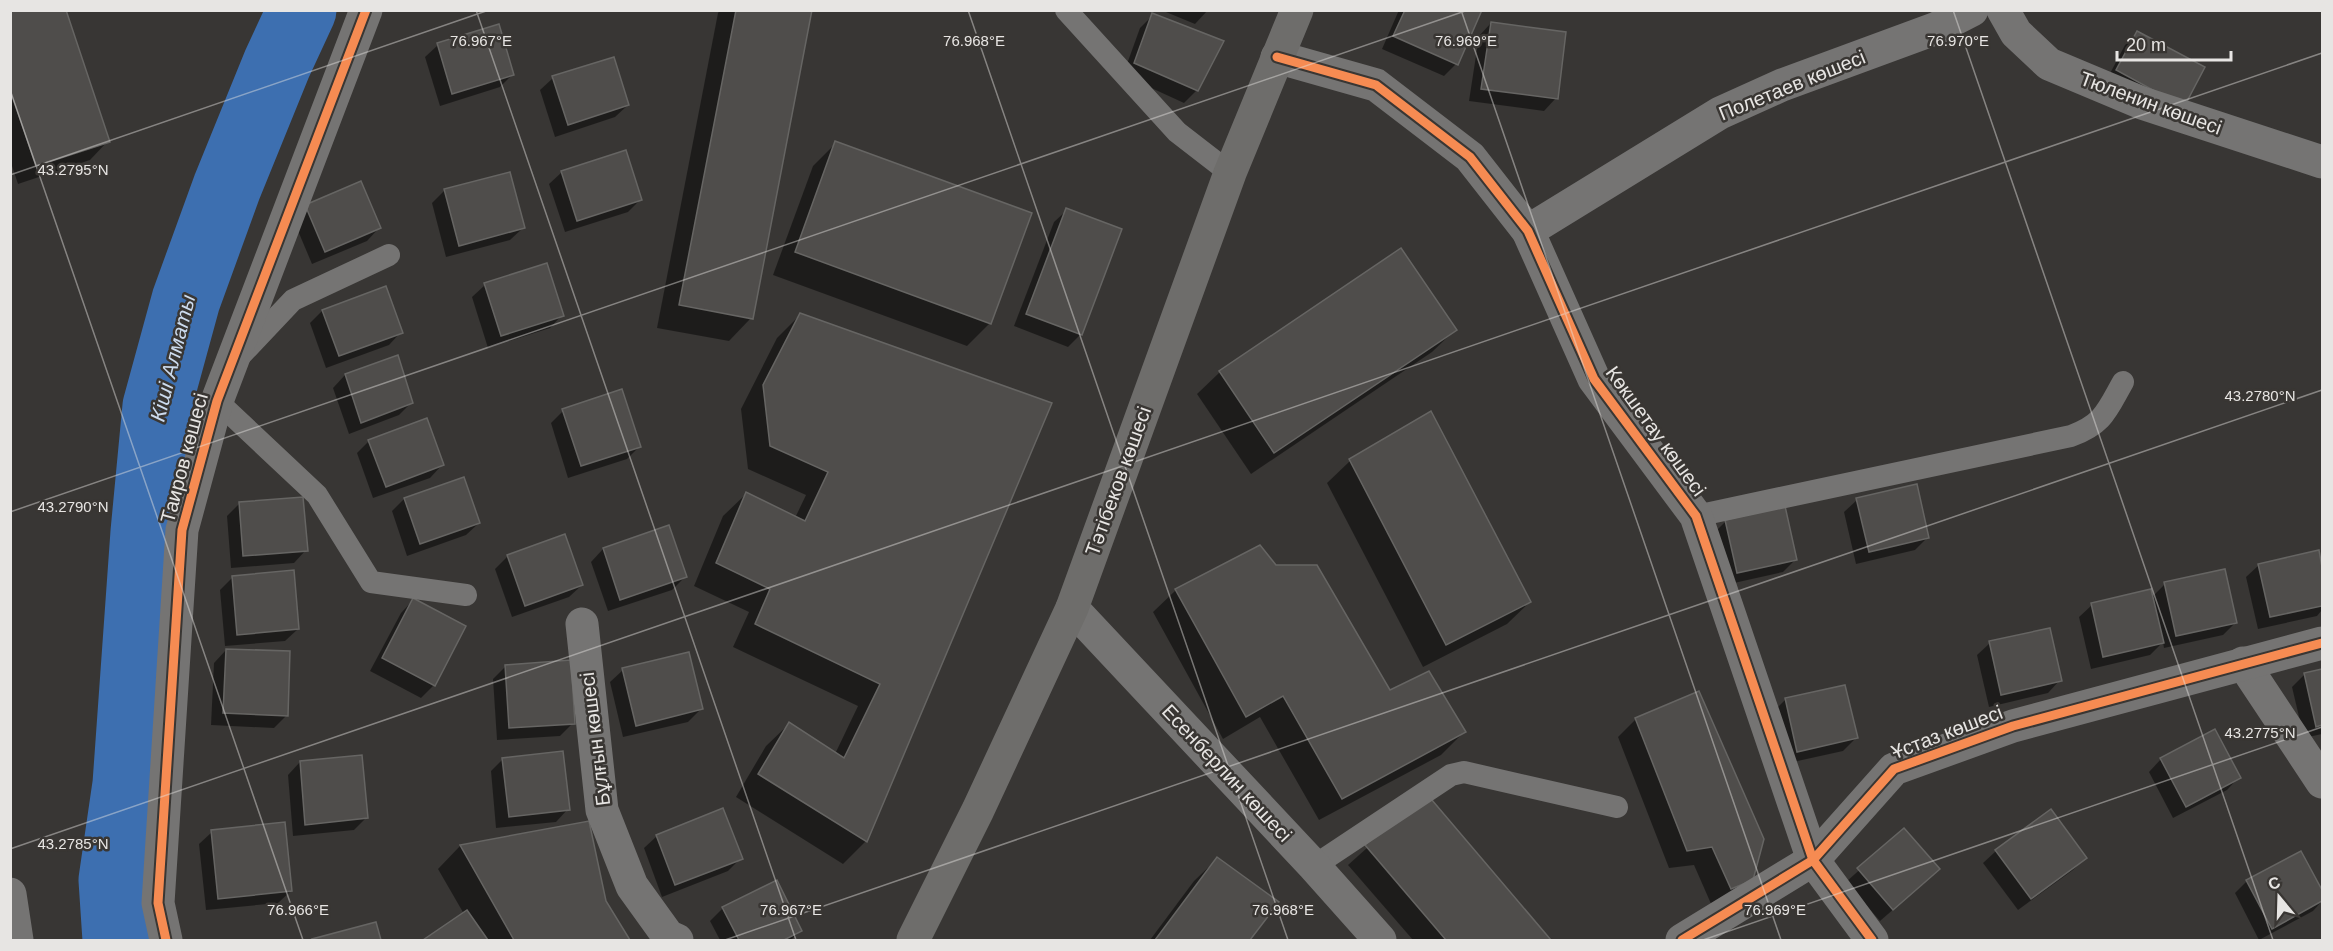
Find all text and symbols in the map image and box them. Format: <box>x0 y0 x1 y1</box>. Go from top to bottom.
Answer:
scale bar <box>2117 24 2231 62</box>
text: 76.967°E <box>450 32 512 49</box>
text: 76.968°E <box>943 32 1005 49</box>
text: 76.969°E <box>1435 32 1497 49</box>
text: 76.970°E <box>1927 32 1989 49</box>
text: 20 m <box>2126 35 2166 55</box>
street label: Полетаев көшесі <box>1716 46 1868 124</box>
street label: Тюленин көшесі <box>2077 67 2225 139</box>
text: 43.2795°N <box>37 161 109 178</box>
water label: Кіші Алматы <box>146 292 200 424</box>
street label: Көкшетау көшесі <box>1602 362 1710 500</box>
text: 43.2780°N <box>2224 387 2296 404</box>
street label: Таиров көшесі <box>156 391 212 525</box>
street label: Тәтібеков көшесі <box>1081 403 1155 559</box>
text: 43.2790°N <box>37 498 109 515</box>
street label: Бұлғын көшесі <box>576 671 614 807</box>
street label: Есенберлин көшесі <box>1158 700 1296 846</box>
street label: Ұстаз көшесі <box>1888 701 2006 763</box>
text: 43.2775°N <box>2224 724 2296 741</box>
text: 43.2785°N <box>37 835 109 852</box>
north arrow <box>2249 867 2309 927</box>
text: С <box>2266 873 2283 893</box>
text: 76.966°E <box>267 901 329 918</box>
text: 76.967°E <box>760 901 822 918</box>
text: 76.968°E <box>1252 901 1314 918</box>
text: 76.969°E <box>1744 901 1806 918</box>

